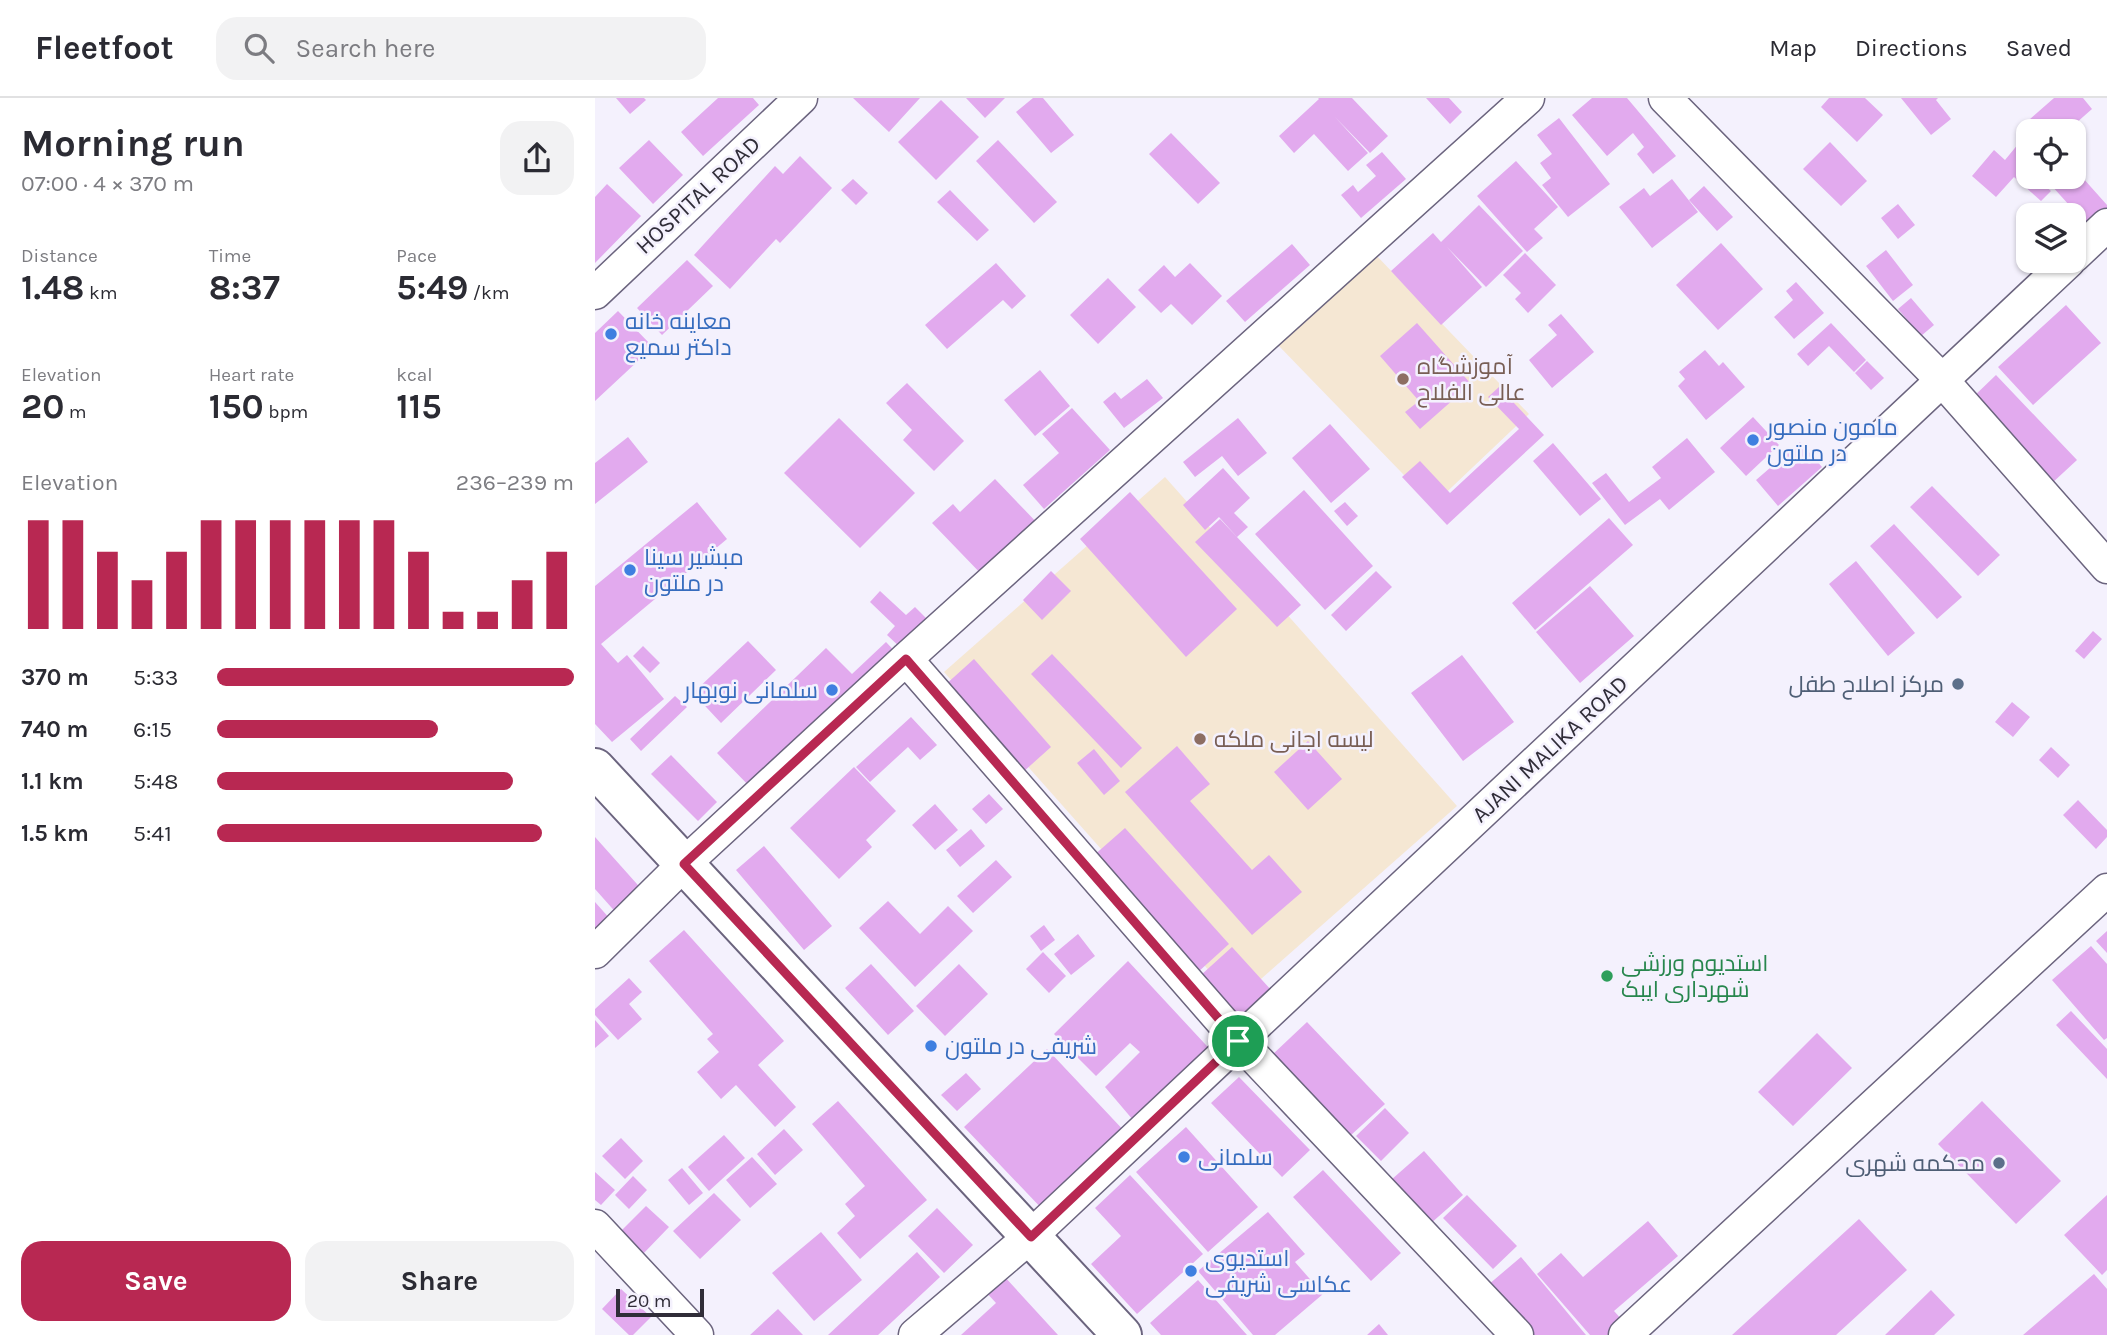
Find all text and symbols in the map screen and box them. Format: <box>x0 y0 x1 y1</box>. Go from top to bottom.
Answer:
search box <box>216 17 706 80</box>
text: Fleetfoot <box>35 29 174 67</box>
icon: search <box>240 29 278 67</box>
text: Search here <box>296 33 435 64</box>
text: Map <box>1769 34 1817 62</box>
text: Directions <box>1855 34 1968 62</box>
text: Saved <box>2006 34 2072 62</box>
map controls <box>2016 119 2086 273</box>
button: locate <box>2016 119 2086 189</box>
text: Morning run <box>21 121 245 166</box>
button: share <box>500 121 574 195</box>
street label: HOSPITAL ROAD <box>630 130 766 260</box>
text: 07:00 · 4 × 370 m <box>21 170 194 197</box>
button: layers <box>2016 203 2086 273</box>
text: Distance <box>21 245 98 267</box>
text: Time <box>209 245 251 267</box>
text: Pace <box>396 245 437 267</box>
text: 1.48 <box>21 267 84 308</box>
text: 8:37 <box>209 267 280 308</box>
text: 5:49 <box>396 267 468 308</box>
text: km <box>84 282 117 304</box>
text: /km <box>468 282 510 304</box>
place label: معاینه خانه داکتر سمیع <box>625 308 732 363</box>
marker: معاینه خانه داکتر سمیع <box>603 326 619 342</box>
place label: آموزشگاه عالی الفلاح <box>1417 353 1526 408</box>
text: Elevation <box>21 364 101 386</box>
text: Heart rate <box>209 364 294 386</box>
text: kcal <box>396 364 433 386</box>
marker: آموزشگاه عالی الفلاح <box>1395 371 1411 387</box>
text: 20 <box>21 386 64 427</box>
text: 150 <box>209 386 264 427</box>
text: 115 <box>396 386 442 427</box>
text: m <box>64 401 87 423</box>
text: bpm <box>264 401 308 423</box>
place label: مامون منصور در ملتون <box>1765 414 1898 467</box>
marker: مامون منصور در ملتون <box>1745 432 1761 448</box>
text: Elevation <box>21 469 118 496</box>
text: 236–239 m <box>456 469 574 496</box>
place label: مبشیر سینا در ملتون <box>644 544 744 597</box>
marker: مبشیر سینا در ملتون <box>622 562 638 578</box>
text: 370 m <box>21 664 89 691</box>
text: 5:33 <box>133 664 178 691</box>
street label: AJANI MALIKA ROAD <box>1466 670 1634 828</box>
place label: مرکز اصلاح طفل <box>1788 671 1944 700</box>
marker: مرکز اصلاح طفل <box>1950 676 1966 692</box>
place label: سلمانی نوبهار <box>682 677 818 704</box>
marker: سلمانی نوبهار <box>824 682 840 698</box>
text: 740 m <box>21 716 88 743</box>
text: 6:15 <box>133 716 172 743</box>
place label: لیسه اجانی ملکه <box>1214 726 1374 753</box>
marker: لیسه اجانی ملکه <box>1192 731 1208 747</box>
text: 1.1 km <box>21 768 84 795</box>
text: 5:48 <box>133 768 178 795</box>
text: 1.5 km <box>21 820 89 847</box>
text: 5:41 <box>133 820 172 847</box>
place label: استدیوم ورزشی شهرداری ایبک <box>1621 950 1769 1003</box>
marker: استدیوم ورزشی شهرداری ایبک <box>1599 968 1615 984</box>
pin <box>1208 1011 1268 1071</box>
icon: arrive <box>1219 1022 1257 1060</box>
place label: شریفی در ملتون <box>945 1033 1097 1060</box>
marker: شریفی در ملتون <box>923 1038 939 1054</box>
place label: سلمانی <box>1198 1144 1273 1171</box>
marker: سلمانی <box>1176 1149 1192 1165</box>
place label: محکمه شهری <box>1845 1150 1985 1177</box>
marker: محکمه شهری <box>1991 1155 2007 1171</box>
button: Save <box>21 1241 291 1321</box>
button: Share <box>305 1241 574 1321</box>
place label: استدیوی عکاسی شریفی <box>1205 1245 1352 1298</box>
marker: استدیوی عکاسی شریفی <box>1183 1263 1199 1279</box>
scale bar <box>616 1286 703 1318</box>
text: 20 m <box>627 1290 672 1312</box>

